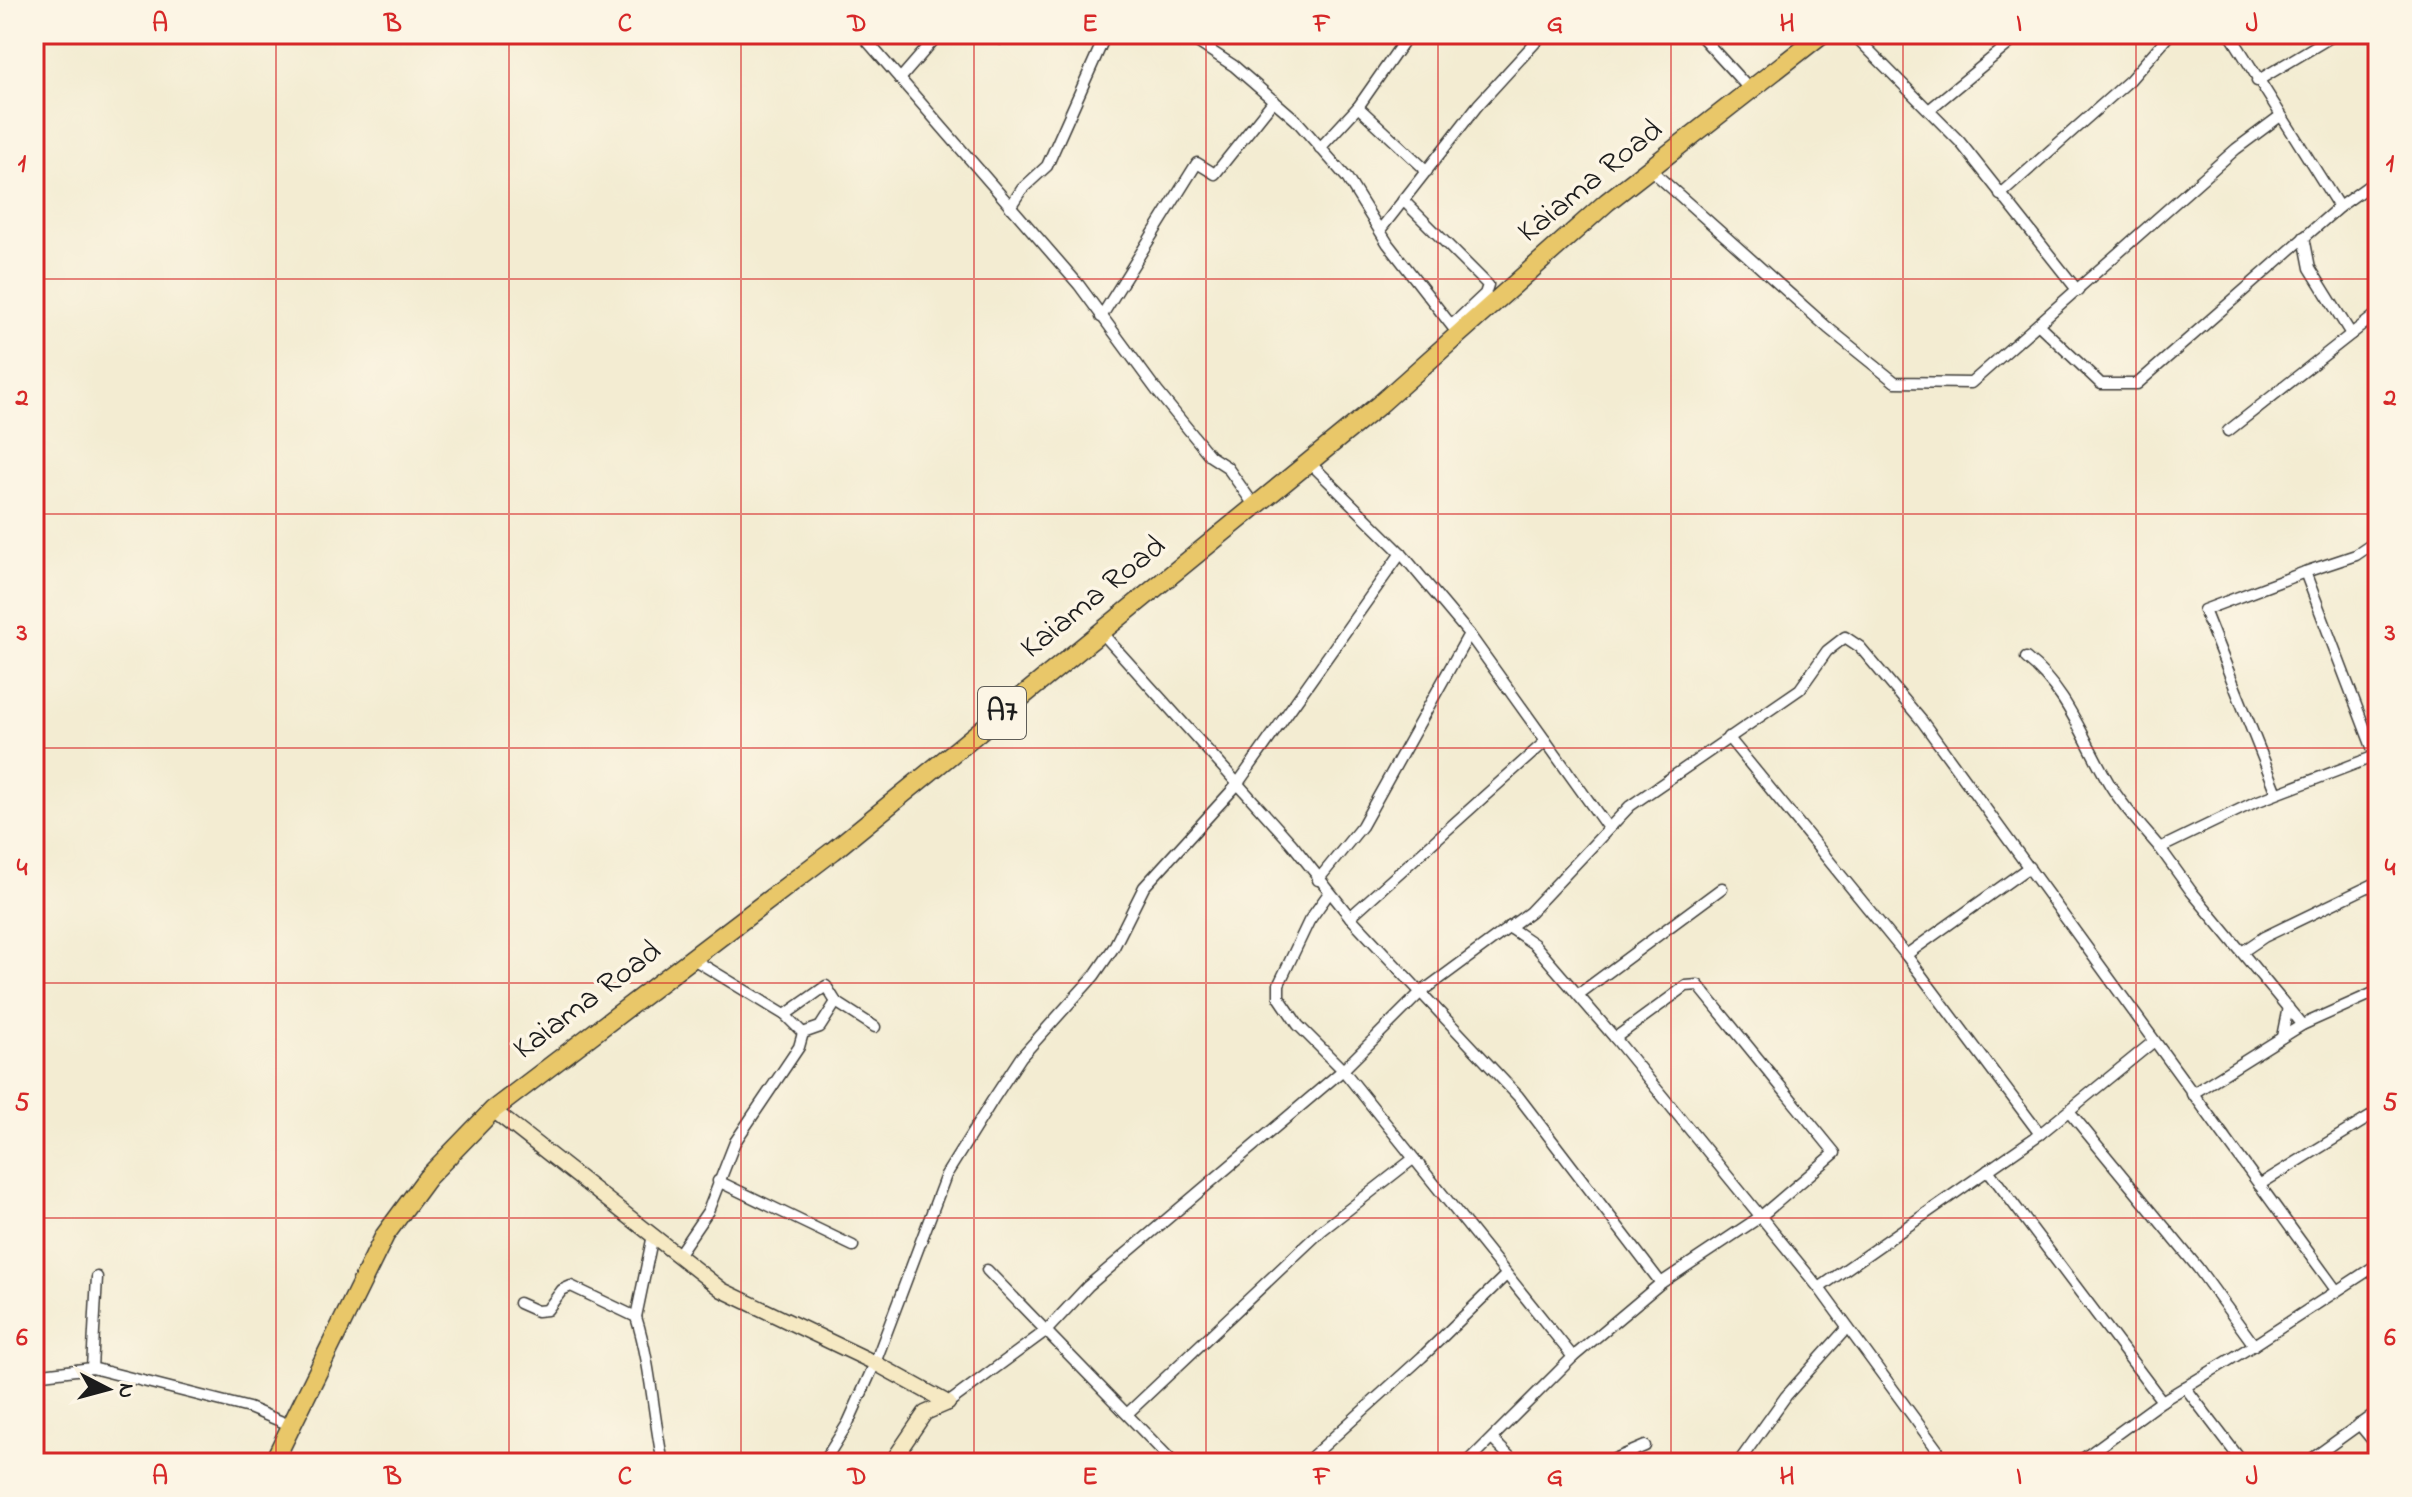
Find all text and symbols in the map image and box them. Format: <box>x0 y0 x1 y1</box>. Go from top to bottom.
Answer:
text: A <box>152 6 168 44</box>
text: B <box>383 6 402 44</box>
text: C <box>618 6 632 44</box>
text: D <box>846 6 867 44</box>
text: E <box>1082 6 1098 44</box>
text: F <box>1312 6 1331 44</box>
text: G <box>1547 6 1563 44</box>
text: H <box>1779 6 1795 44</box>
text: I <box>2016 6 2022 44</box>
text: J <box>2246 6 2258 44</box>
street label: Kaiama Road <box>1508 108 1674 256</box>
text: 1 <box>18 146 27 184</box>
text: 1 <box>2386 146 2395 184</box>
text: 2 <box>15 380 29 418</box>
text: 2 <box>2383 380 2397 418</box>
street label: Kaiama Road <box>1011 524 1177 672</box>
text: 3 <box>16 615 28 653</box>
text: 3 <box>2384 615 2396 653</box>
road number: A7 <box>978 687 1026 739</box>
text: 4 <box>17 850 28 888</box>
text: 4 <box>2385 850 2396 888</box>
street label: Kaiama Road <box>504 929 672 1073</box>
text: 5 <box>15 1085 30 1123</box>
text: 5 <box>2383 1085 2398 1123</box>
text: 6 <box>16 1320 28 1358</box>
text: 6 <box>2384 1320 2396 1358</box>
north arrow <box>68 1349 148 1429</box>
text: N <box>108 1382 142 1400</box>
text: A <box>152 1459 168 1497</box>
text: B <box>383 1459 402 1497</box>
text: C <box>618 1459 632 1497</box>
text: D <box>846 1459 867 1497</box>
text: E <box>1082 1459 1098 1497</box>
text: F <box>1312 1459 1331 1497</box>
text: G <box>1547 1459 1563 1497</box>
text: H <box>1779 1459 1795 1497</box>
text: I <box>2016 1459 2022 1497</box>
text: J <box>2246 1459 2258 1497</box>

